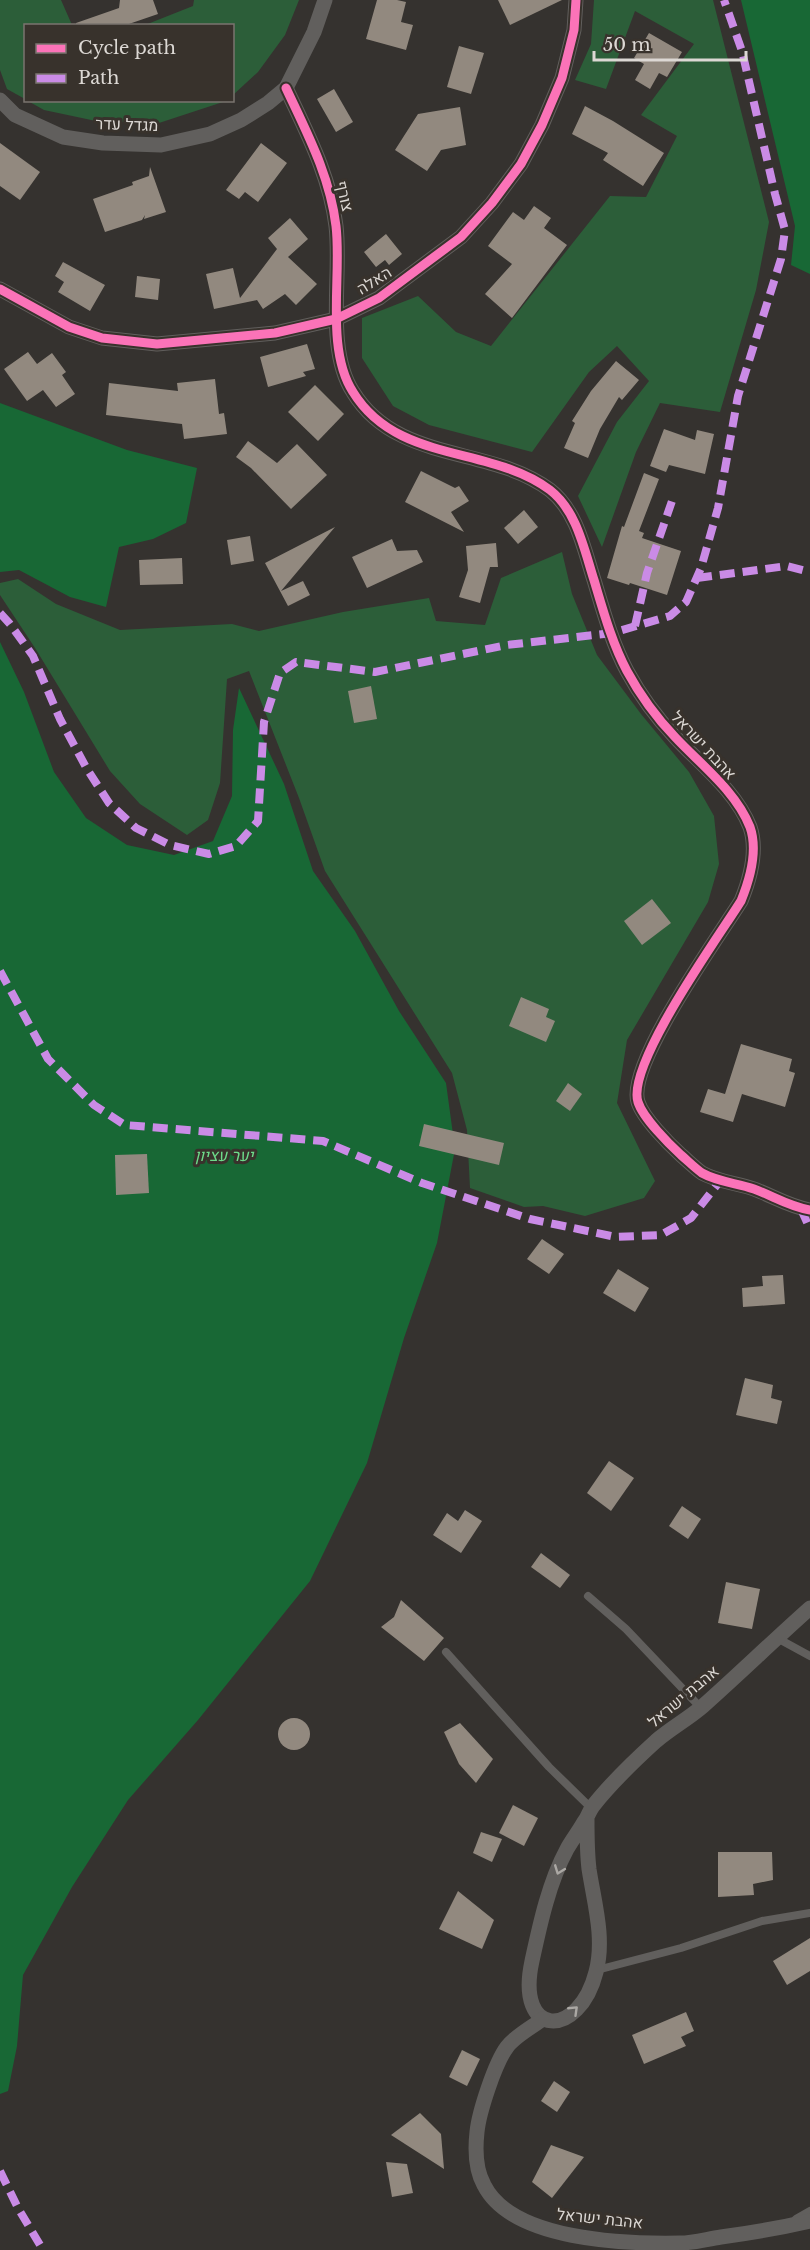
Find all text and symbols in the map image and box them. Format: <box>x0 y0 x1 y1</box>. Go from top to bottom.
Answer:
legend <box>24 24 234 102</box>
scale bar <box>594 24 746 62</box>
text: 50 m <box>603 34 651 56</box>
text: Cycle path <box>78 37 176 59</box>
text: Path <box>78 67 119 89</box>
street label: מגדל עדר <box>95 113 159 135</box>
street label: צורף <box>332 179 358 214</box>
street label: האלה <box>353 262 395 298</box>
street label: אהבת ישראל <box>667 707 741 783</box>
park label: יער עציון <box>195 1145 254 1165</box>
street label: אהבת ישראל <box>643 1661 723 1731</box>
one-way arrow <box>553 1864 566 1875</box>
one-way arrow <box>567 2007 578 2018</box>
street label: אהבת ישראל <box>556 2204 644 2232</box>

